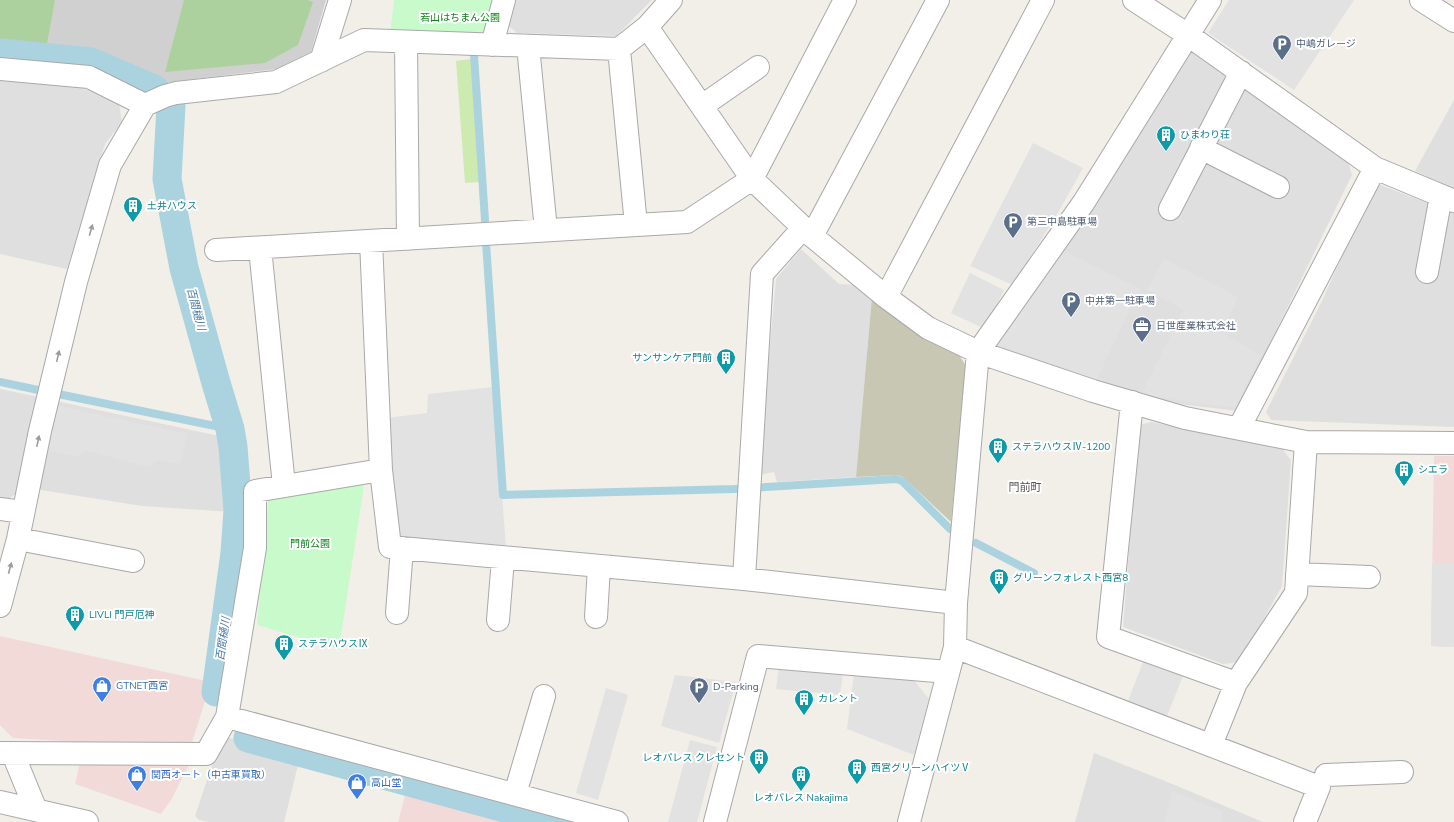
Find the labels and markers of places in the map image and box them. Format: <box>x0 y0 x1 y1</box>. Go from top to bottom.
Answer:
parking icon: 中嶋ガレージ <box>1271 33 1293 61</box>
place label: 中嶋ガレージ <box>1296 37 1356 51</box>
building icon: ひまわり荘 <box>1155 124 1177 152</box>
place label: ひまわり荘 <box>1180 128 1230 142</box>
building icon: 土井ハウス <box>122 195 144 223</box>
place label: 土井ハウス <box>147 199 197 213</box>
parking icon: 第三中島駐車場 <box>1002 211 1024 239</box>
place label: 第三中島駐車場 <box>1027 215 1097 229</box>
parking icon: 中井第一駐車場 <box>1060 290 1082 318</box>
place label: 中井第一駐車場 <box>1085 294 1155 308</box>
office icon: 日世産業株式会社 <box>1131 315 1153 343</box>
place label: 日世産業株式会社 <box>1156 319 1236 333</box>
building icon: サンサンケア門前 <box>715 347 737 375</box>
place label: サンサンケア門前 <box>632 351 712 365</box>
building icon: ステラハウスⅣ-1200 <box>987 436 1009 464</box>
place label: ステラハウスⅣ-1200 <box>1012 440 1110 454</box>
building icon: シエラ <box>1393 459 1415 487</box>
place label: シエラ <box>1418 463 1448 477</box>
building icon: グリーンフォレスト西宮8 <box>988 567 1010 595</box>
place label: グリーンフォレスト西宮8 <box>1013 571 1128 585</box>
building icon: LIVLI 門戸厄神 <box>64 604 86 632</box>
place label: LIVLI 門戸厄神 <box>89 608 154 622</box>
building icon: ステラハウスⅨ <box>273 633 295 661</box>
place label: ステラハウスⅨ <box>298 637 368 651</box>
shop icon: GTNET西宮 <box>91 675 113 703</box>
parking icon: D-Parking <box>688 676 710 704</box>
place label: GTNET西宮 <box>116 679 168 693</box>
place label: D-Parking <box>713 680 759 694</box>
building icon: カレント <box>793 688 815 716</box>
place label: カレント <box>818 692 858 706</box>
building icon: レオパレス クレセント <box>748 747 770 775</box>
place label: レオパレス クレセント <box>642 751 745 765</box>
building icon: 西宮グリーンハイツⅤ <box>846 757 868 785</box>
place label: 西宮グリーンハイツⅤ <box>871 761 970 775</box>
shop icon: 関西オート（中古車買取） <box>126 764 148 792</box>
building icon: レオパレス Nakajima <box>790 764 812 792</box>
place label: 関西オート（中古車買取） <box>151 768 271 782</box>
shop icon: 高山堂 <box>346 772 368 800</box>
place label: 高山堂 <box>371 776 401 790</box>
place label: レオパレス Nakajima <box>754 791 848 805</box>

